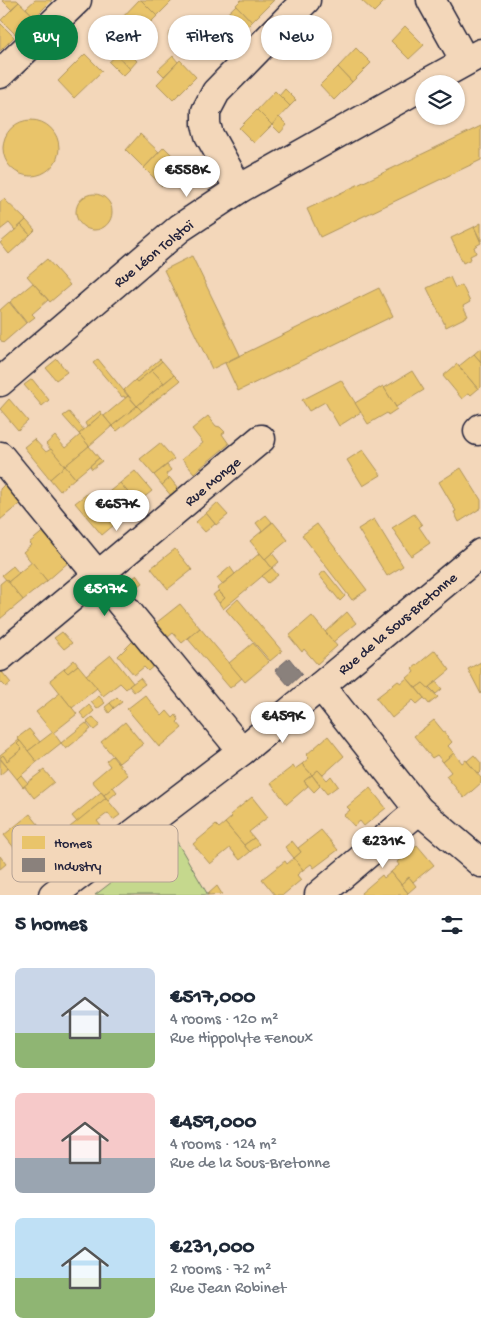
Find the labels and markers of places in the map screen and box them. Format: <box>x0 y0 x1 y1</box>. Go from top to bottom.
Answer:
pin: €558K <box>152 156 222 198</box>
pin: €657K <box>82 490 152 532</box>
pin: €517K <box>70 574 140 617</box>
pin: €459K <box>248 702 318 744</box>
pin: €231K <box>348 826 418 869</box>

